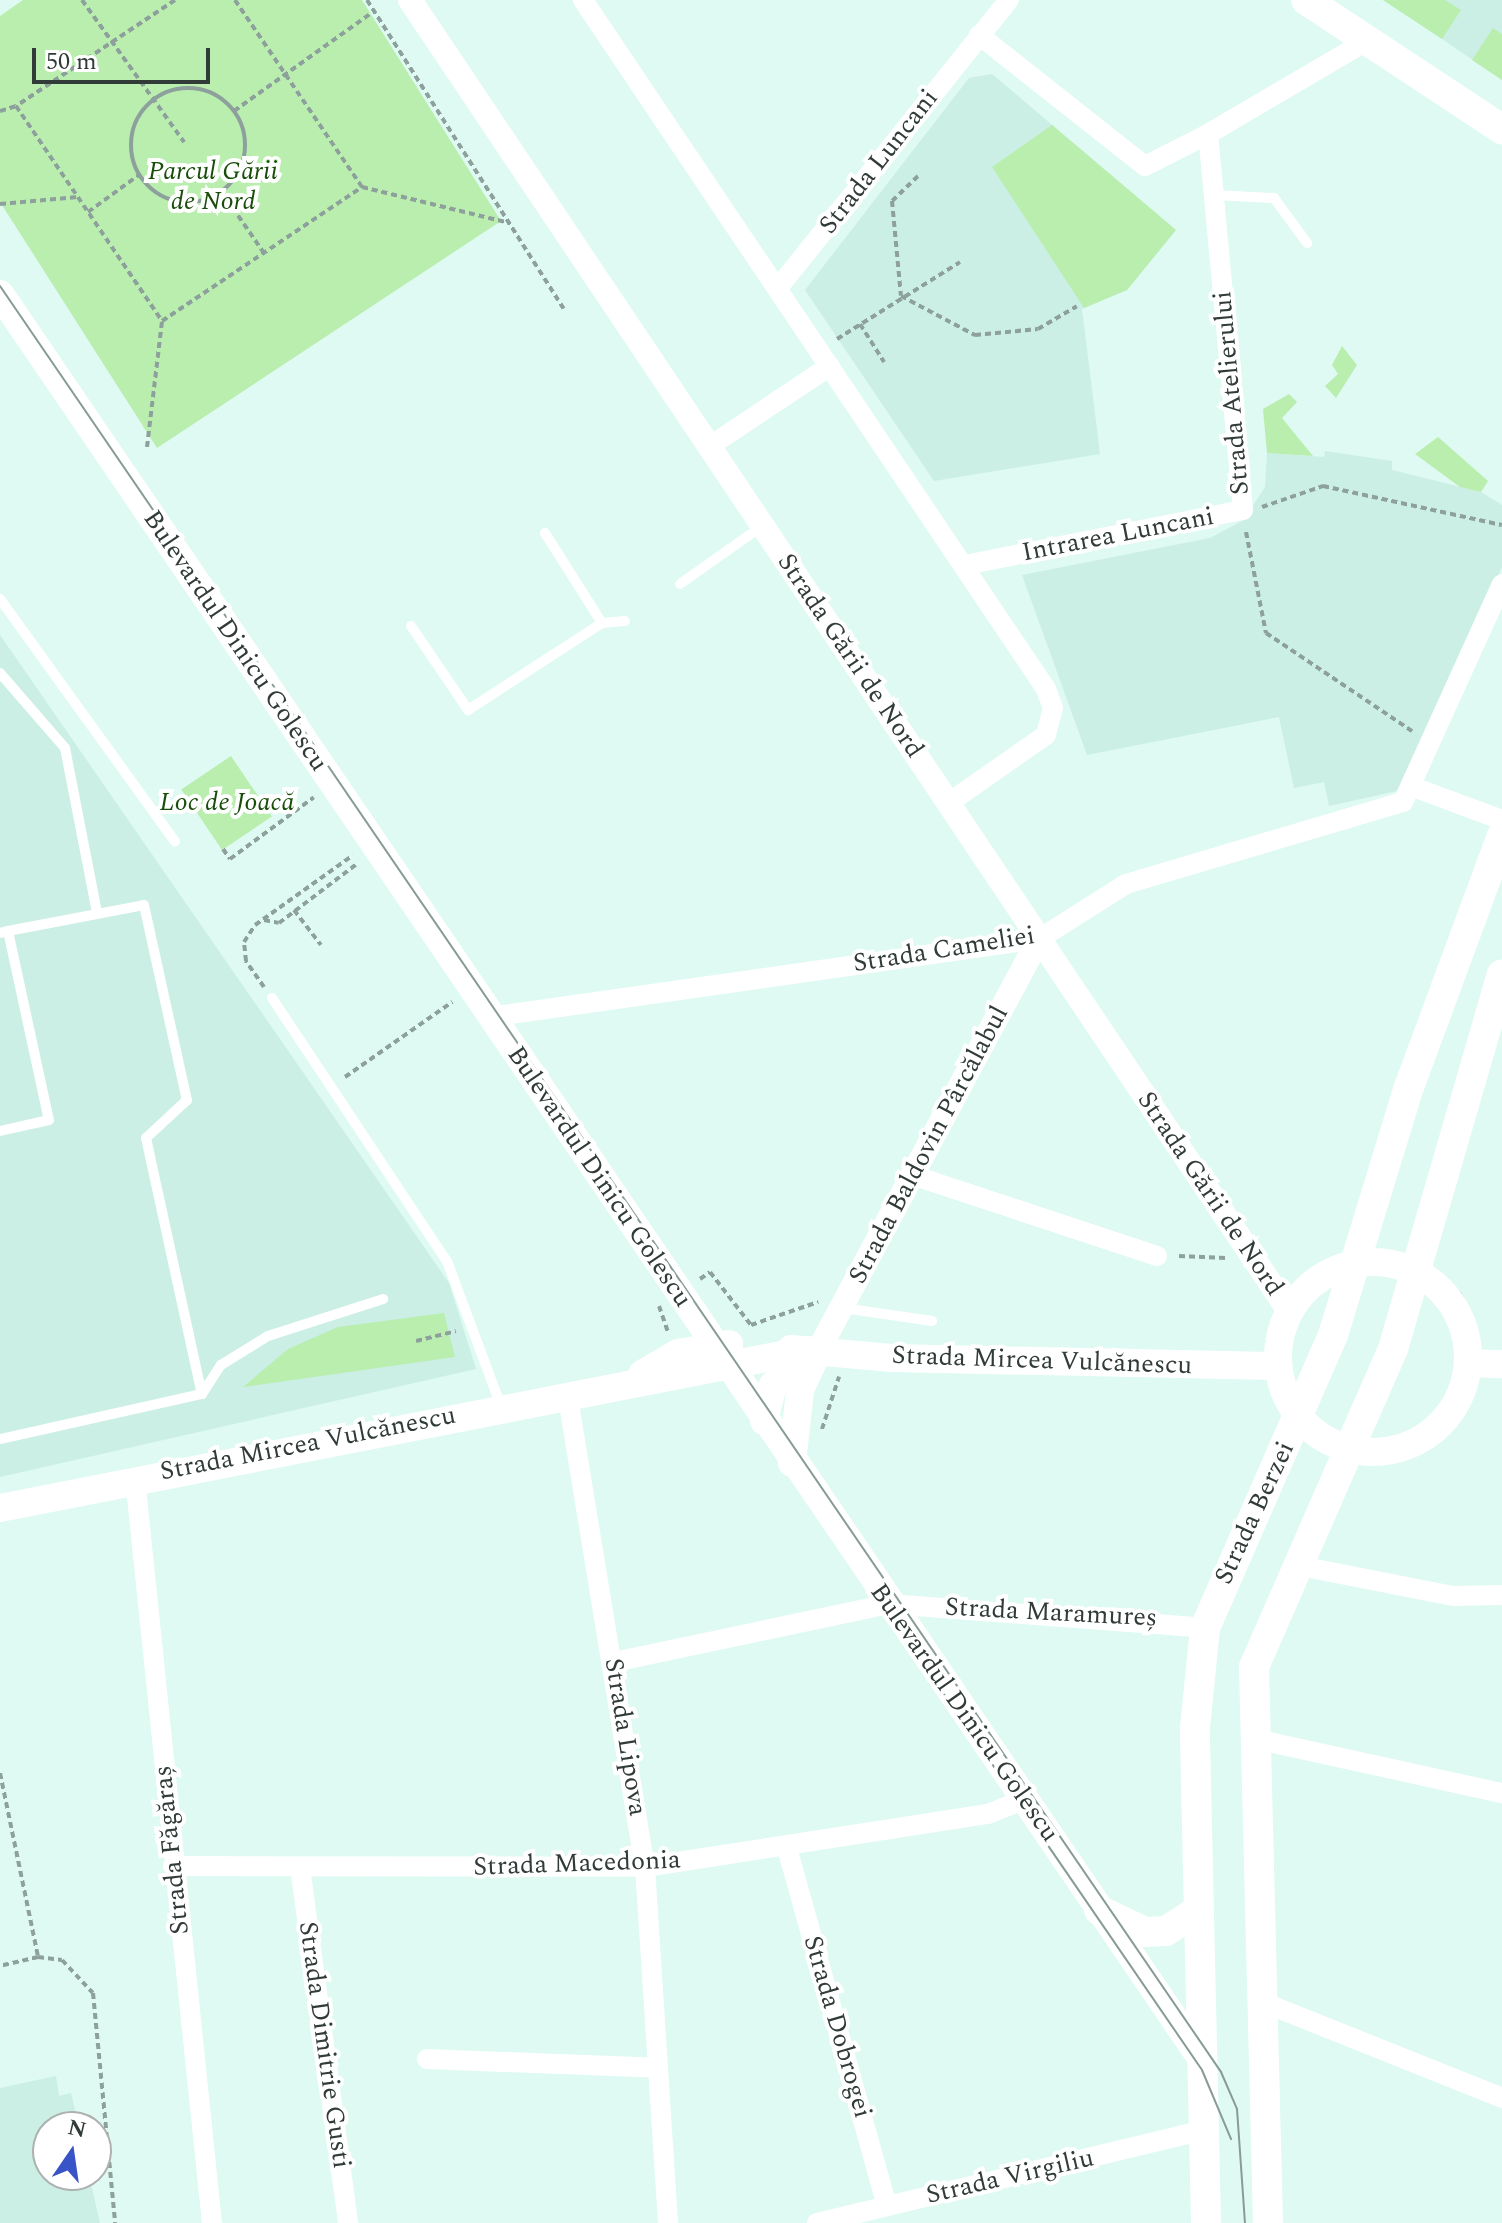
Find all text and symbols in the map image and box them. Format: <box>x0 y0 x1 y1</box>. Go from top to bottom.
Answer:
scale bar <box>36 32 214 82</box>
text: 50 m <box>46 44 97 80</box>
street label: Strada Luncani <box>813 83 945 241</box>
park label: Parcul Gării de Nord <box>148 156 278 218</box>
street label: Strada Atelierului <box>1208 290 1256 496</box>
street label: Intrarea Luncani <box>1019 501 1217 569</box>
street label: Bulevardul Dinicu Golescu <box>136 505 334 777</box>
street label: Strada Gării de Nord <box>770 548 930 764</box>
park label: Loc de Joacă <box>159 787 295 819</box>
street label: Strada Cameliei <box>851 920 1037 980</box>
street label: Strada Baldovin Pârcălabul <box>842 1001 1016 1289</box>
street label: Bulevardul Dinicu Golescu <box>500 1041 698 1313</box>
street label: Strada Gării de Nord <box>1130 1086 1290 1302</box>
street label: Strada Mircea Vulcănescu <box>891 1340 1193 1382</box>
street label: Strada Mircea Vulcănescu <box>158 1400 458 1488</box>
street label: Strada Berzei <box>1208 1437 1302 1589</box>
street label: Bulevardul Dinicu Golescu <box>863 1578 1065 1848</box>
street label: Strada Maramureș <box>944 1592 1158 1634</box>
street label: Strada Lipova <box>597 1656 653 1818</box>
street label: Strada Făgăraș <box>148 1764 196 1936</box>
street label: Strada Macedonia <box>473 1845 681 1883</box>
street label: Strada Dimitrie Gusti <box>291 1919 357 2171</box>
street label: Strada Dobrogei <box>796 1932 878 2122</box>
north arrow <box>32 2111 112 2191</box>
text: N <box>65 2111 90 2147</box>
street label: Strada Virgiliu <box>923 2143 1097 2211</box>

